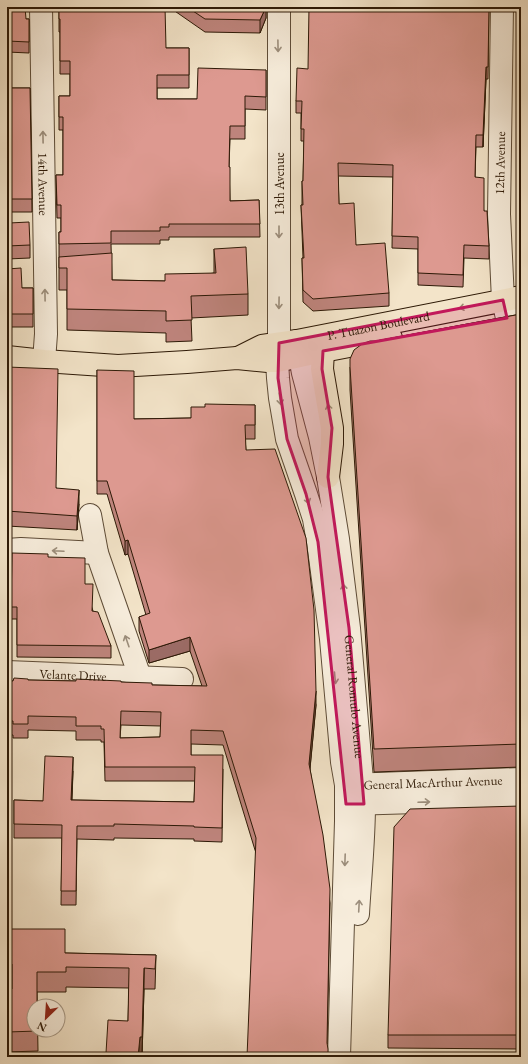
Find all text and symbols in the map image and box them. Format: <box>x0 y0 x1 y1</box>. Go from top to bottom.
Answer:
one-way arrow <box>274 39 282 52</box>
one-way arrow <box>39 131 47 144</box>
street label: 12th Avenue <box>491 131 509 195</box>
street label: 14th Avenue <box>35 152 53 216</box>
street label: 13th Avenue <box>271 152 288 216</box>
one-way arrow <box>275 225 283 238</box>
one-way arrow <box>41 289 49 302</box>
one-way arrow <box>275 296 283 309</box>
one-way arrow <box>459 304 472 312</box>
street label: P. Tuazon Boulevard <box>326 307 431 343</box>
one-way arrow <box>276 393 284 406</box>
one-way arrow <box>325 404 333 417</box>
one-way arrow <box>304 491 311 504</box>
one-way arrow <box>52 548 65 555</box>
one-way arrow <box>340 584 348 597</box>
one-way arrow <box>123 634 130 647</box>
street label: General Romulo Avenue <box>341 634 369 759</box>
street label: Velante Drive <box>39 665 107 684</box>
one-way arrow <box>331 671 338 684</box>
street label: General MacArthur Avenue <box>363 771 503 793</box>
one-way arrow <box>417 799 430 806</box>
one-way arrow <box>341 853 349 866</box>
one-way arrow <box>355 900 362 913</box>
north arrow <box>26 998 66 1038</box>
text: N <box>35 1019 49 1035</box>

